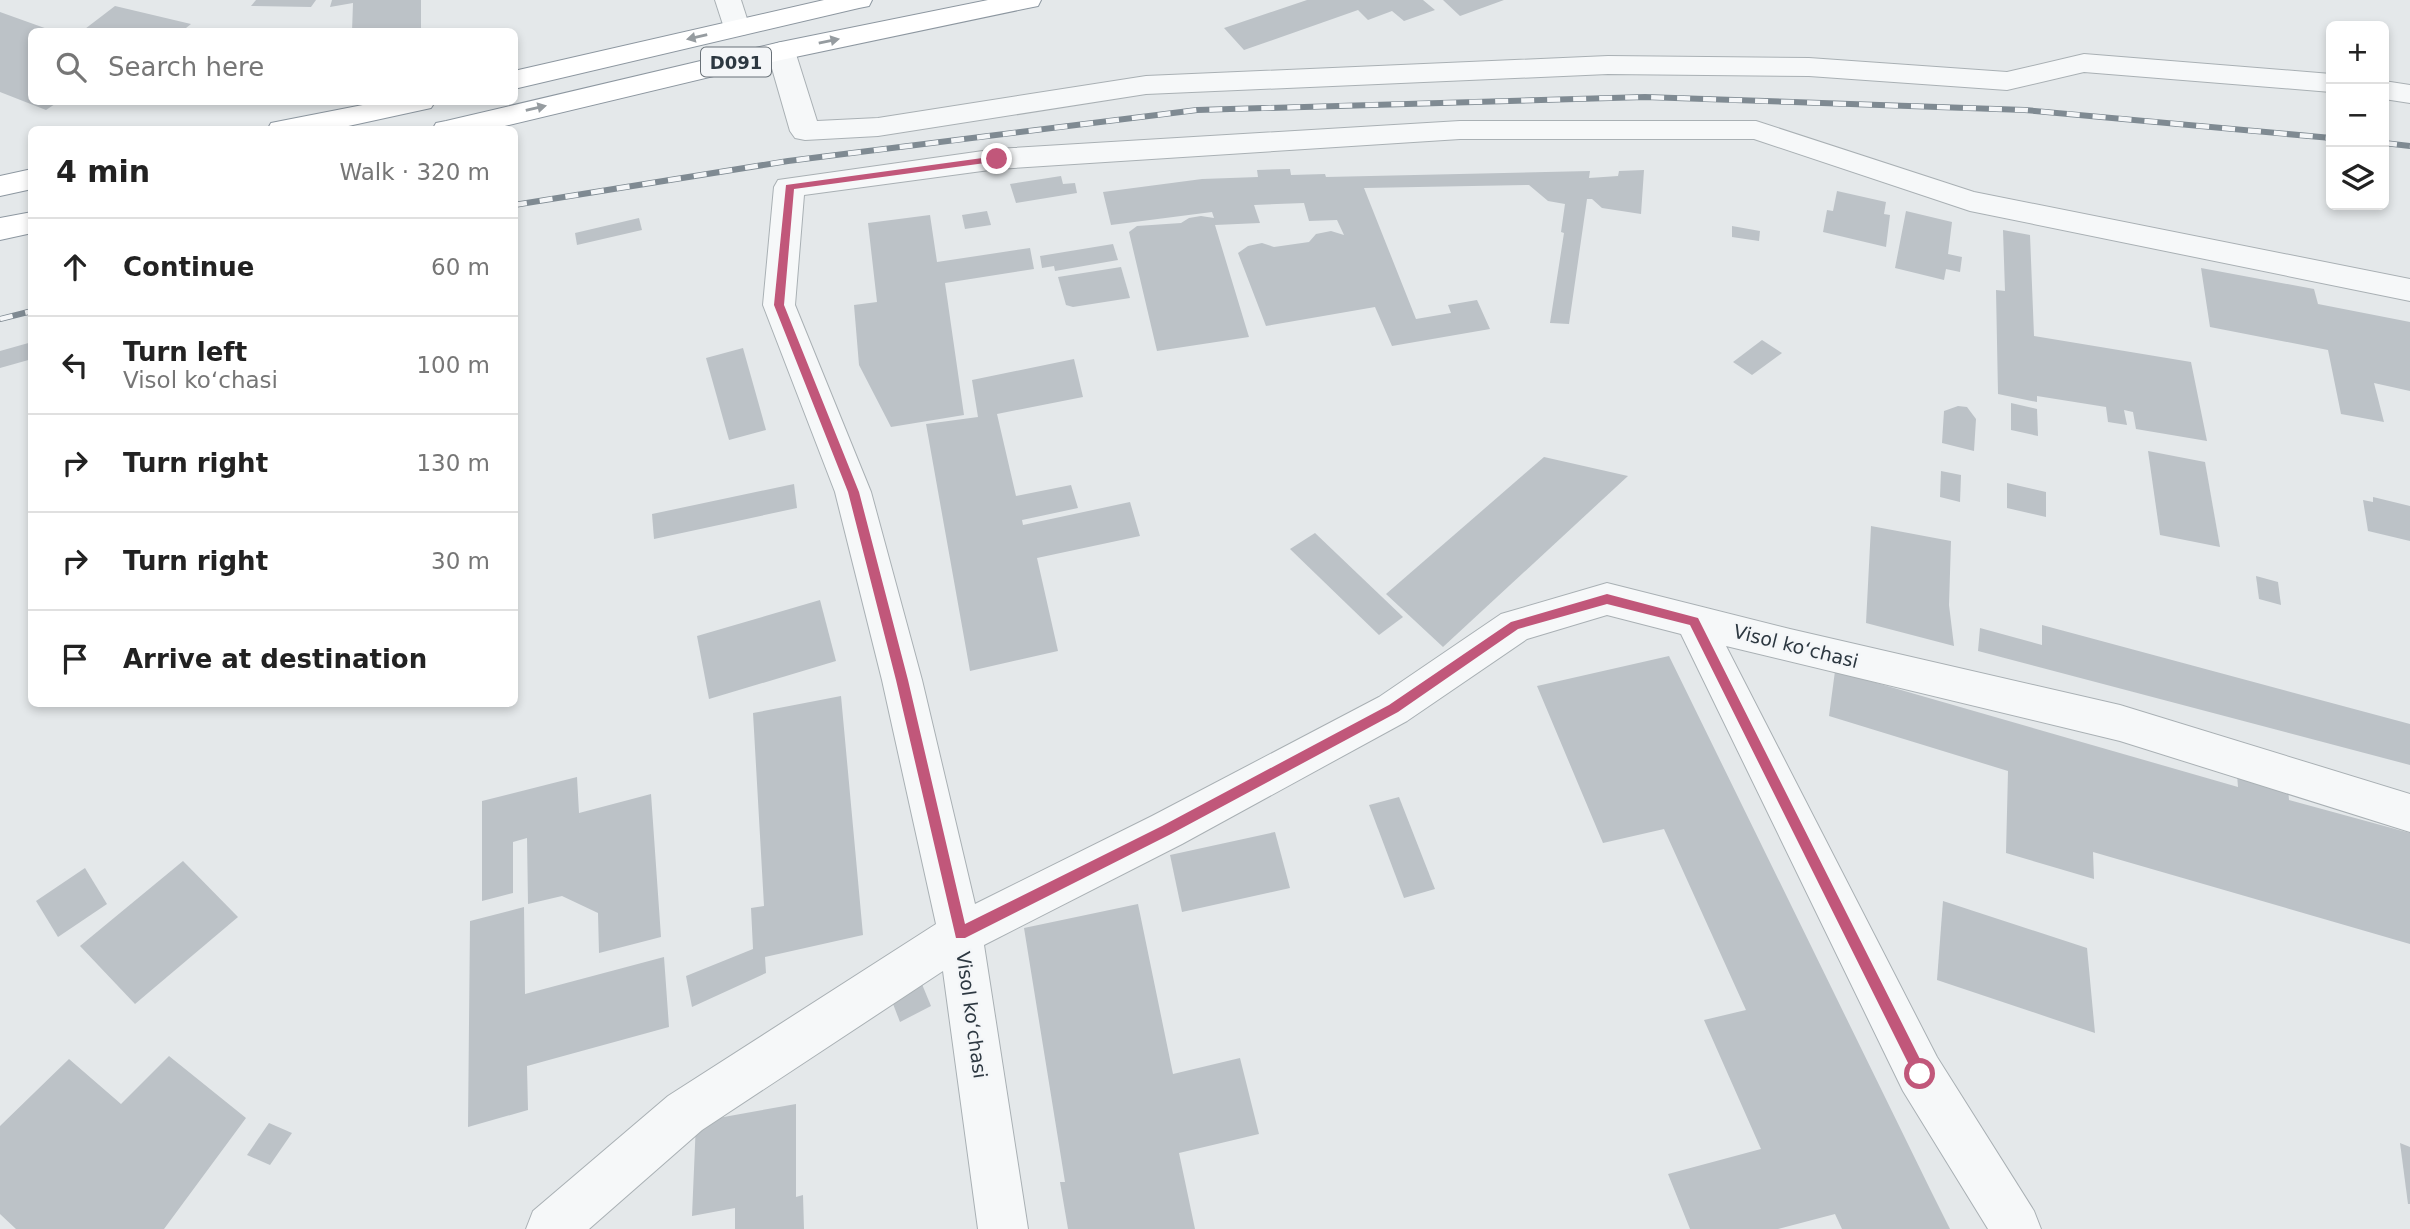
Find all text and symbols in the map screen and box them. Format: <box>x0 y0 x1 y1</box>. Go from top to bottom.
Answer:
map controls <box>2326 21 2389 210</box>
button: + <box>2326 21 2389 84</box>
search box <box>28 28 518 105</box>
one-way arrow <box>686 32 708 43</box>
one-way arrow <box>818 36 840 47</box>
icon: search <box>52 48 90 86</box>
road number: D091 <box>701 48 771 76</box>
text: Search here <box>108 52 264 82</box>
button: − <box>2326 84 2389 147</box>
one-way arrow <box>525 103 547 114</box>
route end <box>981 143 1012 174</box>
button: layers <box>2326 147 2389 210</box>
text: 4 min <box>56 154 150 189</box>
text: Walk · 320 m <box>339 159 490 185</box>
icon: ahead <box>56 248 94 286</box>
text: Continue <box>123 252 254 282</box>
text: 60 m <box>431 254 490 280</box>
text: Turn left <box>123 337 247 367</box>
icon: left <box>56 346 94 384</box>
text: 100 m <box>416 352 490 378</box>
text: Visol koʻchasi <box>123 367 278 393</box>
icon: right <box>56 444 94 482</box>
text: Turn right <box>123 448 268 478</box>
text: 130 m <box>416 450 490 476</box>
icon: right <box>56 542 94 580</box>
text: Turn right <box>123 546 268 576</box>
text: 30 m <box>431 548 490 574</box>
street label: Visol koʻchasi <box>1731 620 1861 672</box>
icon: arrive <box>56 640 94 678</box>
text: Arrive at destination <box>123 644 427 674</box>
street label: Visol koʻchasi <box>952 950 992 1080</box>
route start <box>1904 1058 1935 1089</box>

